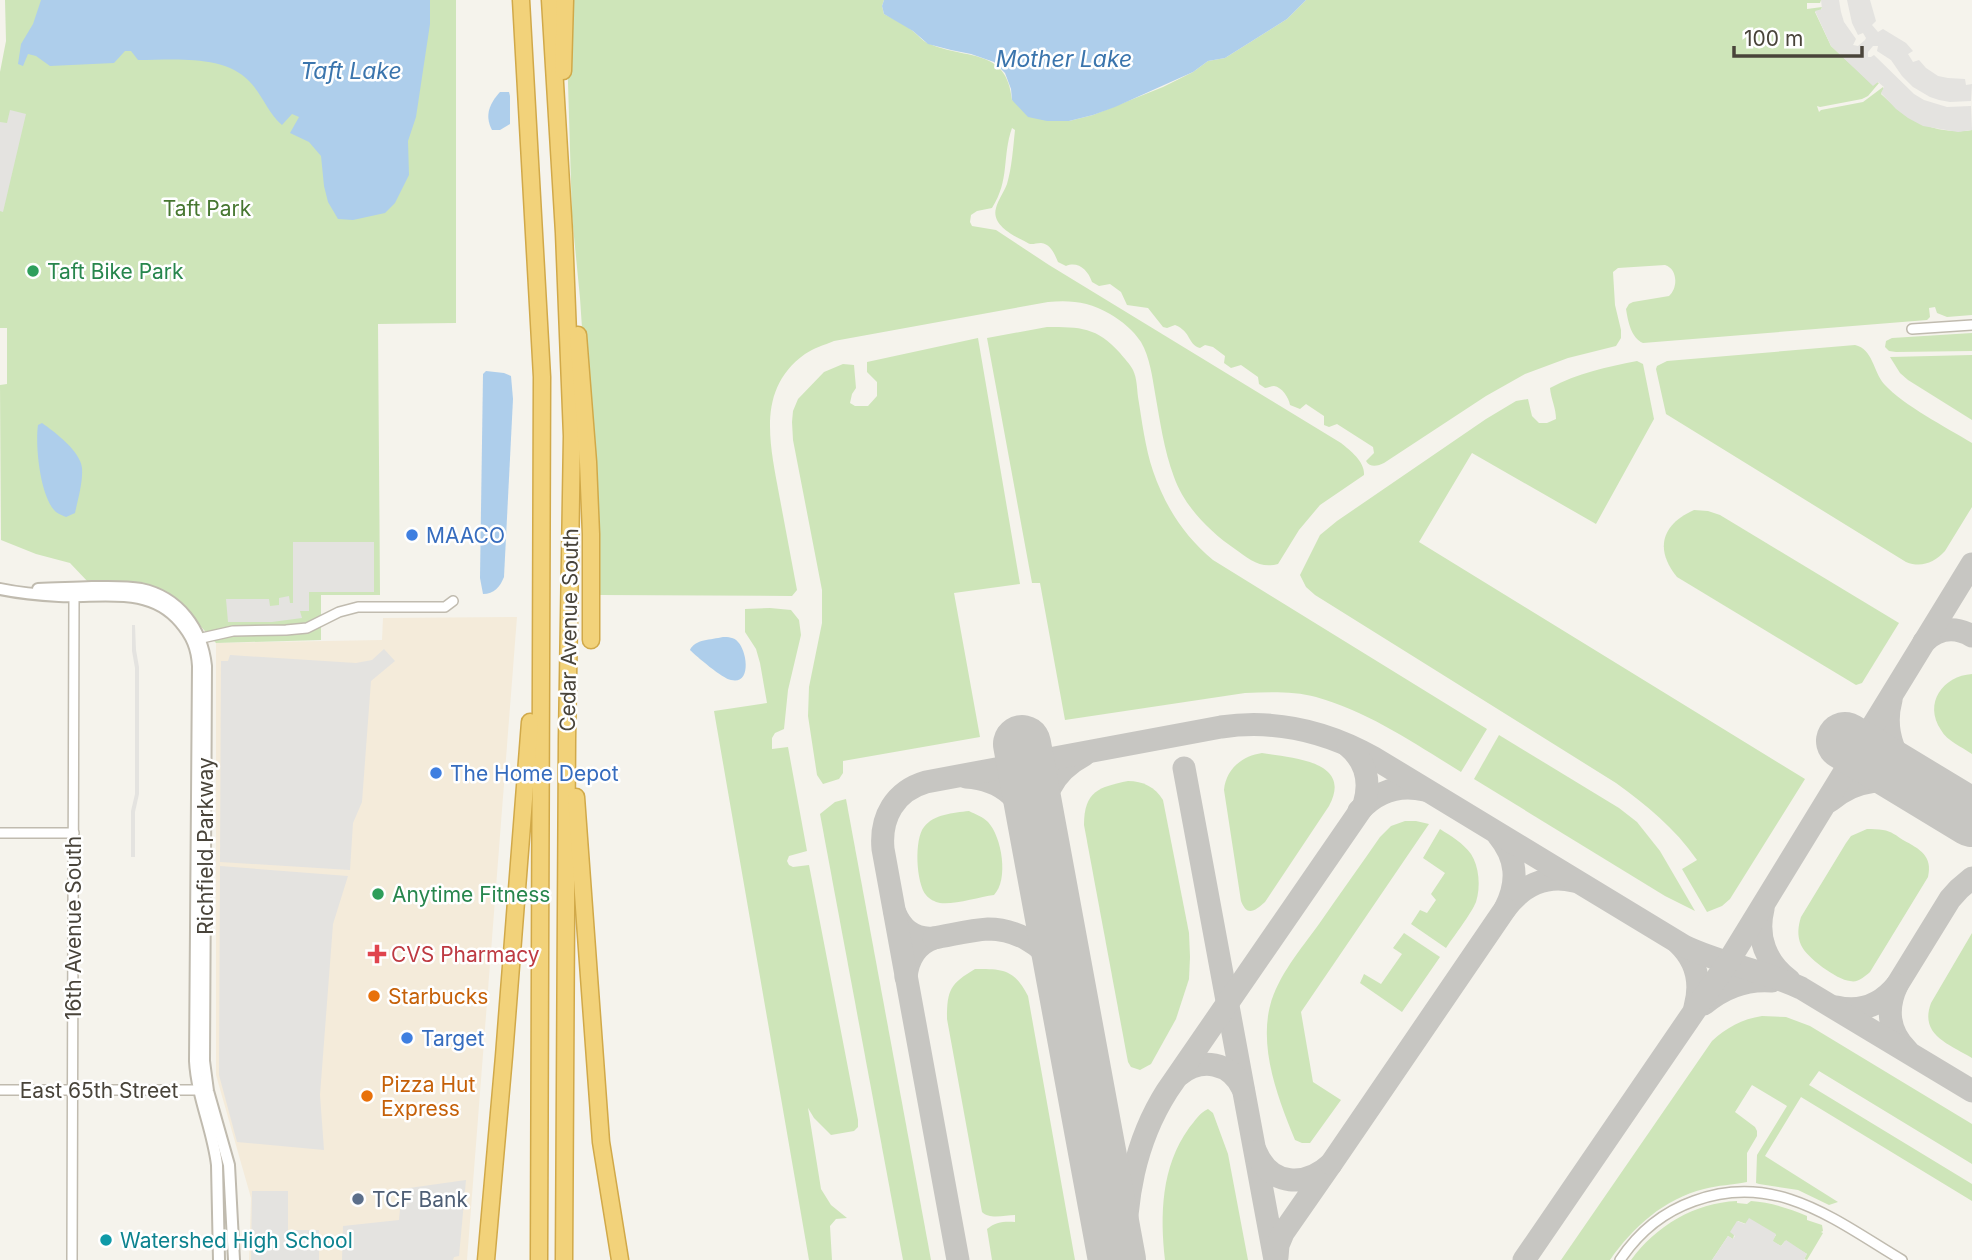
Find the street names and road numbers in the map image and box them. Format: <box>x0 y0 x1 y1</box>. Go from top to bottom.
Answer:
street label: Cedar Avenue South <box>555 528 583 732</box>
street label: Richfield Parkway <box>193 757 218 935</box>
street label: 16th Avenue South <box>61 836 86 1020</box>
street label: East 65th Street <box>20 1078 178 1103</box>

